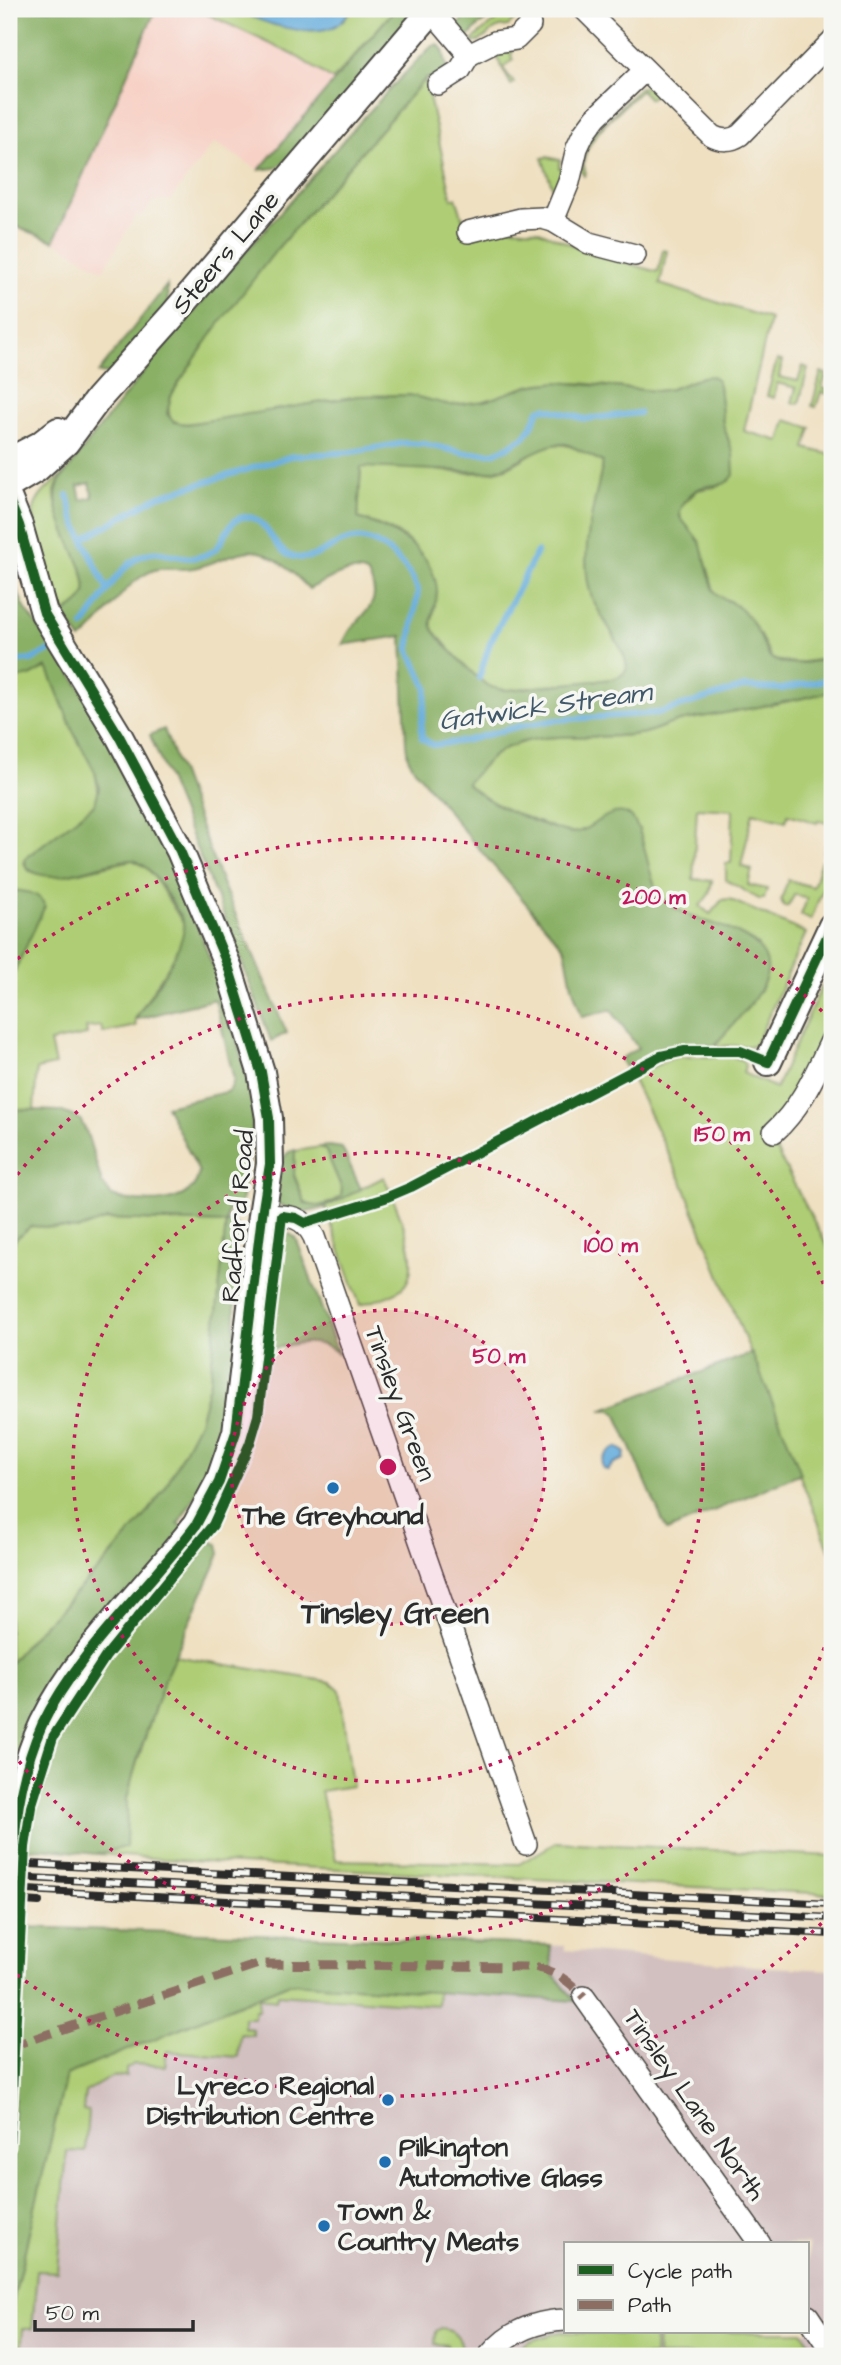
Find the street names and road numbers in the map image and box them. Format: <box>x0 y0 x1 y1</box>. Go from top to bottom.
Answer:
street label: Steers Lane <box>163 183 288 322</box>
street label: Radford Road <box>213 1128 263 1304</box>
street label: Tinsley Green <box>353 1321 445 1487</box>
street label: Tinsley Lane North <box>613 2002 774 2209</box>

